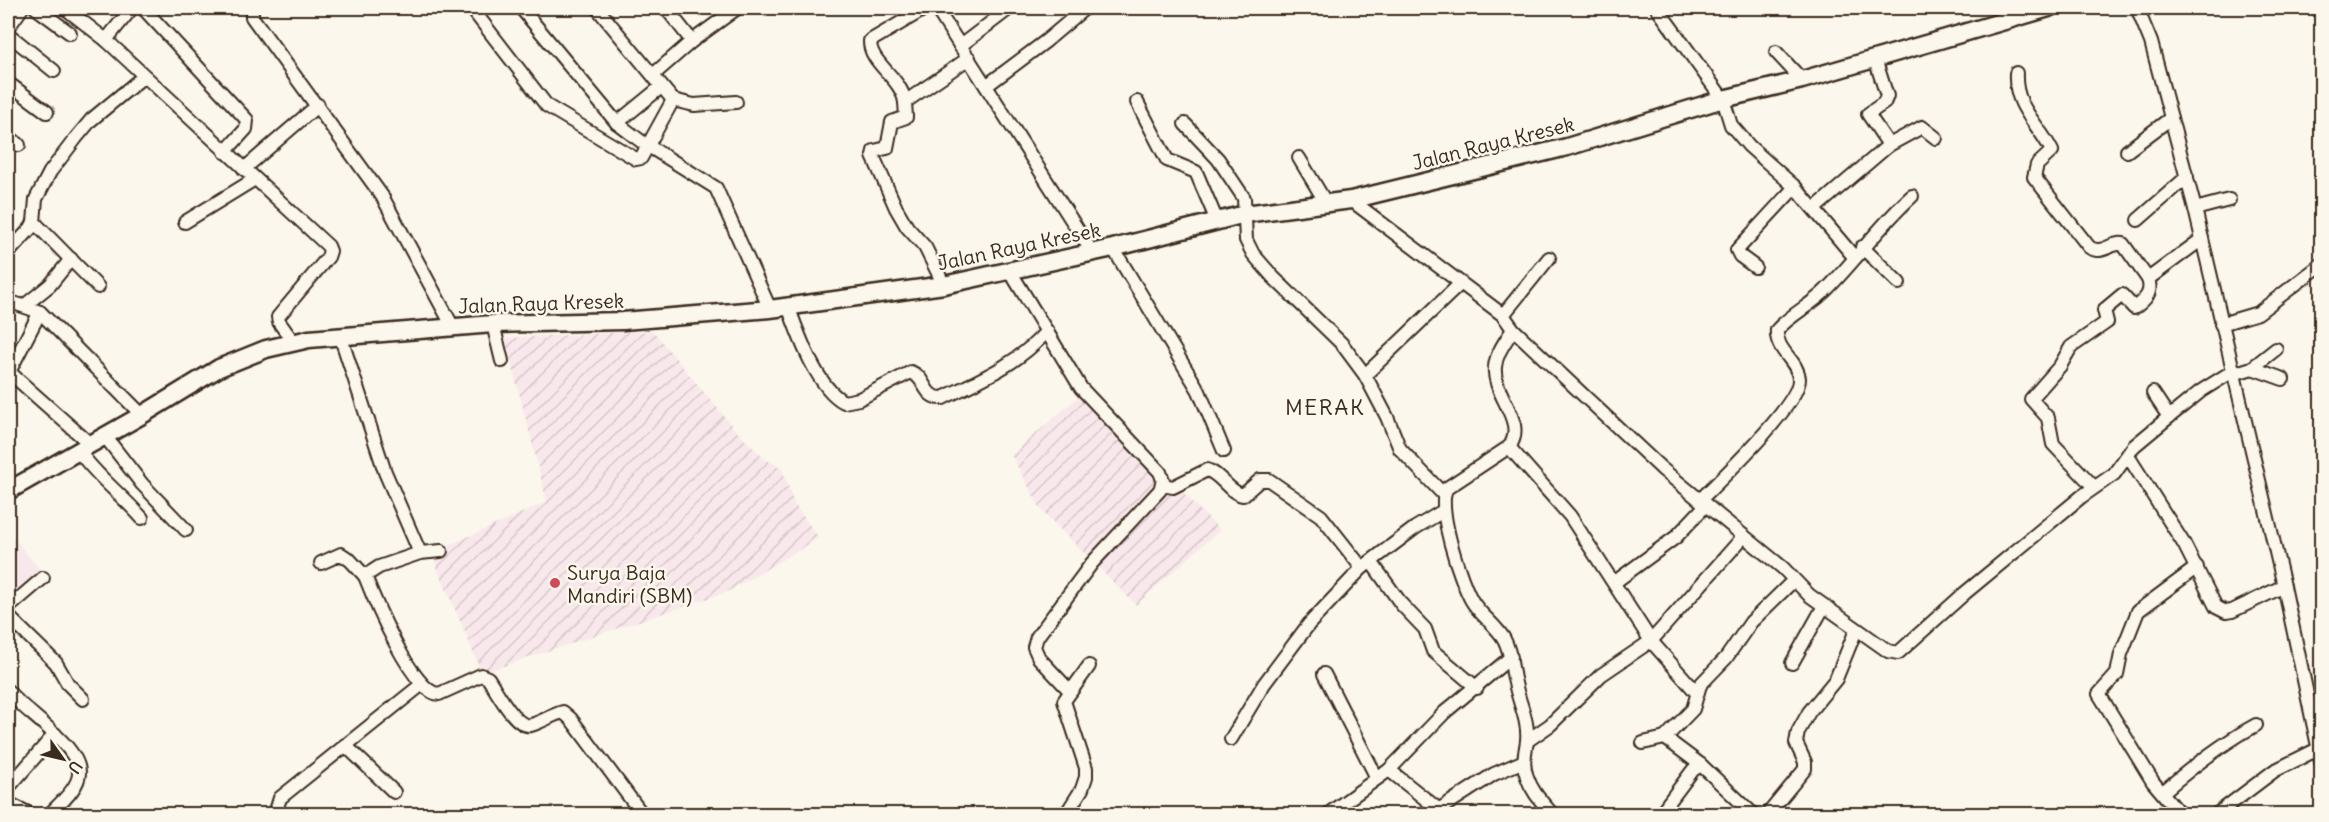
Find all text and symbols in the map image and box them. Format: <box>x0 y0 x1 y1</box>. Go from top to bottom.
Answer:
street label: Jalan Raya Kresek <box>1409 111 1577 175</box>
street label: Jalan Raya Kresek <box>935 217 1103 275</box>
street label: Jalan Raya Kresek <box>458 288 624 318</box>
district label: MERAK <box>1285 393 1365 421</box>
place label: Surya Baja Mandiri (SBM) <box>567 560 692 608</box>
marker: Surya Baja Mandiri (SBM) <box>548 576 562 590</box>
north arrow <box>33 729 93 789</box>
text: U <box>64 757 87 778</box>

